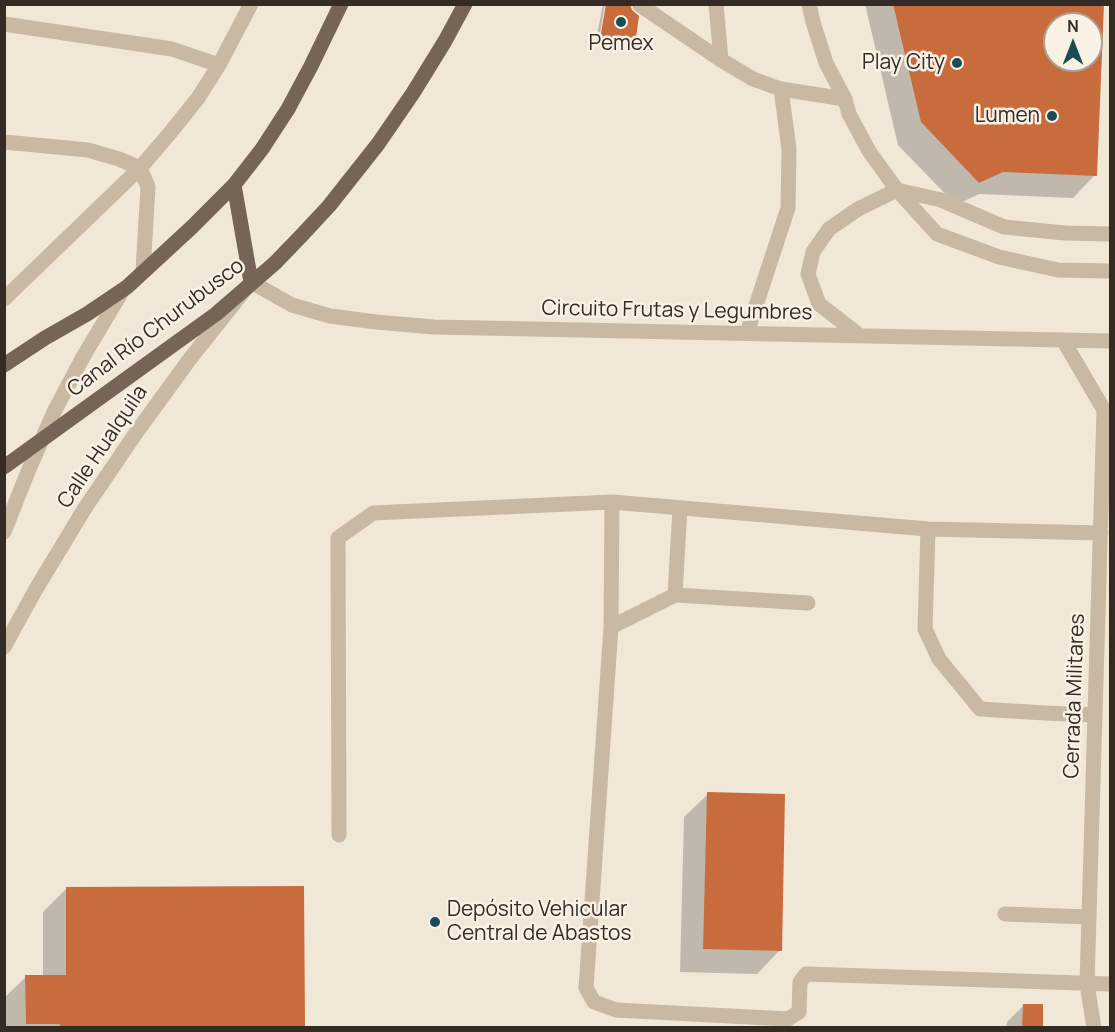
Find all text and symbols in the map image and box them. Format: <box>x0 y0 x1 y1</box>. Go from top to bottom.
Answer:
north arrow <box>1043 12 1103 72</box>
marker: Pemex <box>614 15 628 29</box>
text: N <box>1067 15 1079 37</box>
place label: Pemex <box>588 31 654 57</box>
place label: Play City <box>862 50 945 76</box>
marker: Play City <box>950 56 964 70</box>
place label: Lumen <box>975 103 1040 129</box>
marker: Lumen <box>1045 109 1059 123</box>
street label: Canal Río Churubusco <box>63 253 249 403</box>
street label: Circuito Frutas y Legumbres <box>541 296 813 326</box>
street label: Calle Hualquila <box>53 381 153 513</box>
street label: Cerrada Militares <box>1060 613 1090 779</box>
place label: Depósito Vehicular Central de Abastos <box>447 897 631 947</box>
marker: Depósito Vehicular Central de Abastos <box>428 915 442 929</box>

